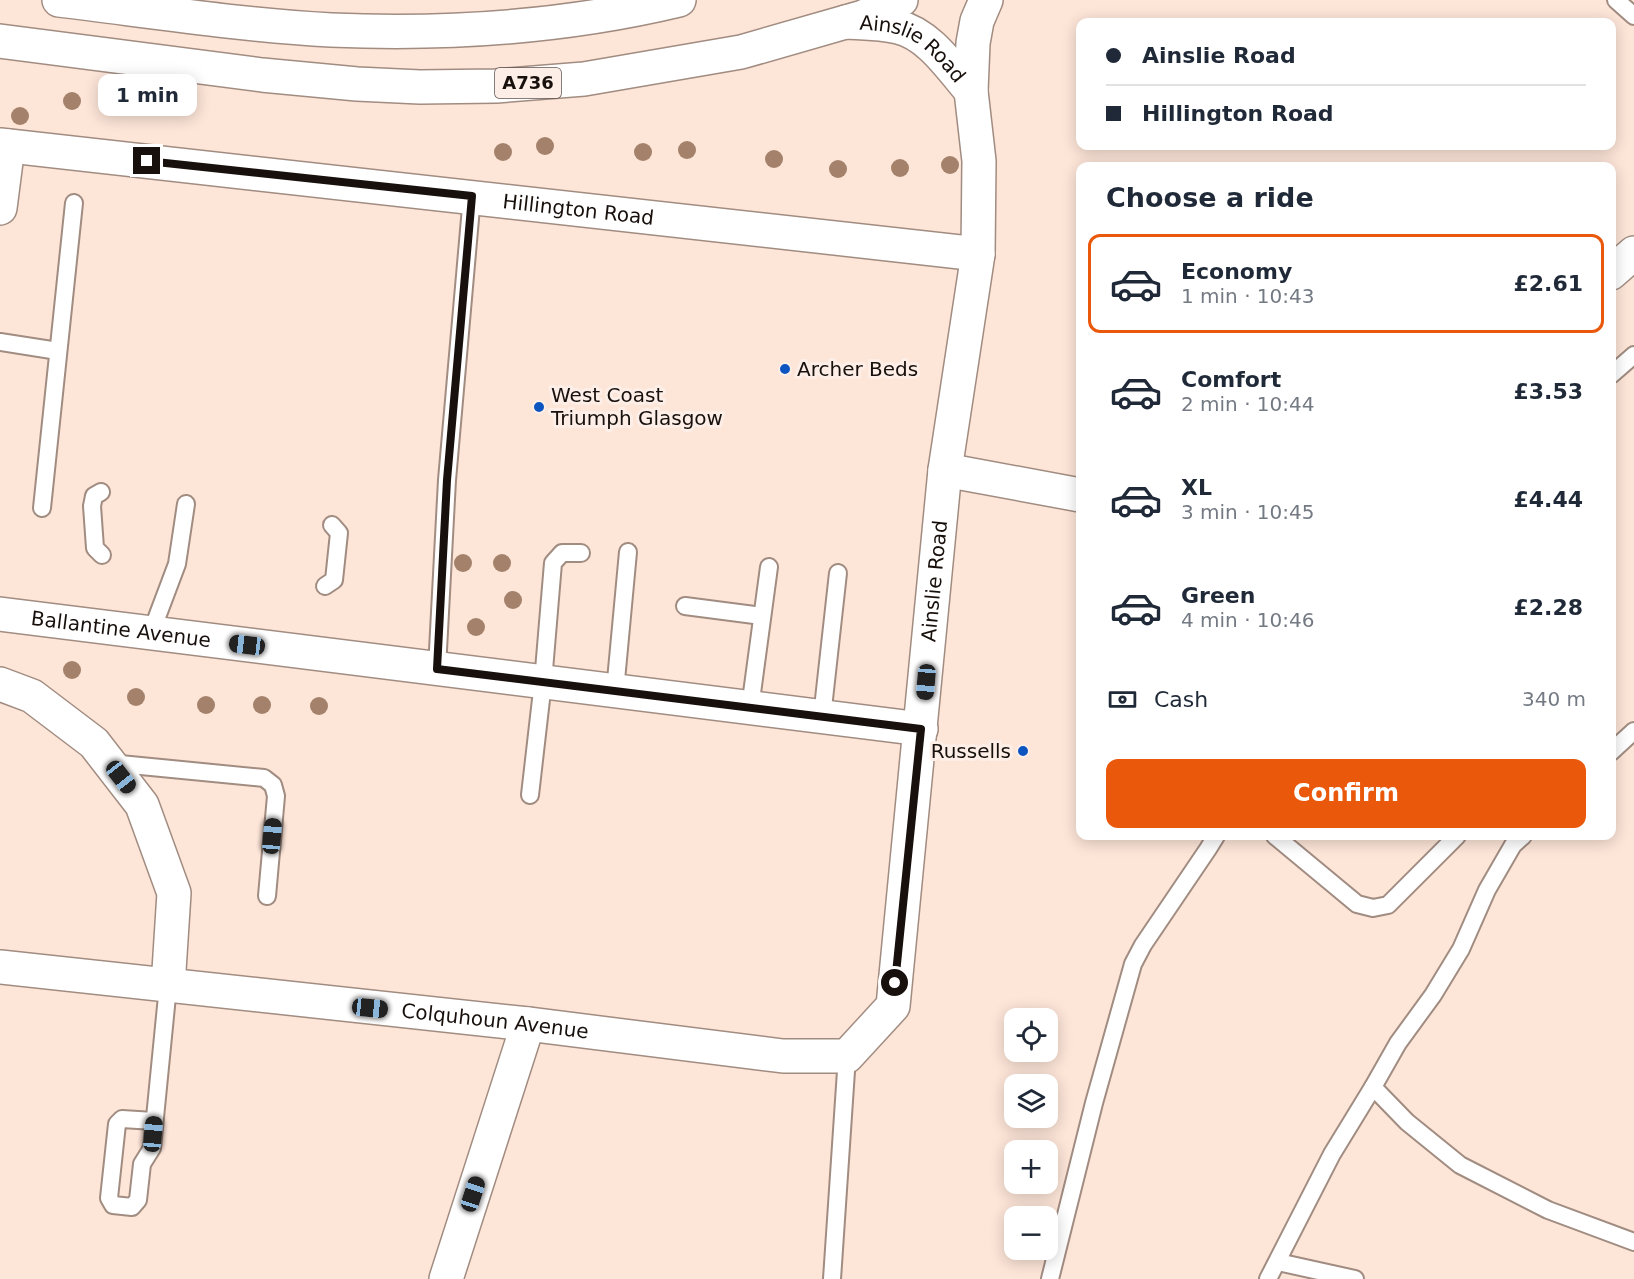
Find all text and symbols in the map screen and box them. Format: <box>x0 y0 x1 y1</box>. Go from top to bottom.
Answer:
street label: Ainslie Road <box>859 11 971 87</box>
text: Ainslie Road <box>1142 43 1296 68</box>
road number: A736 <box>495 68 561 98</box>
callout: 1 min <box>98 74 196 116</box>
text: 1 min <box>116 83 179 107</box>
text: Hillington Road <box>1142 101 1334 126</box>
route end <box>133 147 160 174</box>
text: Choose a ride <box>1106 182 1314 213</box>
street label: Hillington Road <box>502 189 655 230</box>
icon: car <box>1109 257 1163 311</box>
text: Economy <box>1181 259 1292 284</box>
text: £2.61 <box>1513 271 1583 296</box>
text: 1 min · 10:43 <box>1181 284 1315 308</box>
place label: Archer Beds <box>797 357 918 381</box>
marker: Archer Beds <box>778 362 792 376</box>
icon: car <box>1109 365 1163 419</box>
text: Comfort <box>1181 367 1281 392</box>
text: £3.53 <box>1513 379 1583 404</box>
place label: West Coast Triumph Glasgow <box>550 383 723 430</box>
text: 2 min · 10:44 <box>1181 392 1315 416</box>
marker: West Coast Triumph Glasgow <box>532 400 546 414</box>
icon: car <box>1109 473 1163 527</box>
text: XL <box>1181 475 1212 500</box>
text: £4.44 <box>1513 487 1583 512</box>
text: 3 min · 10:45 <box>1181 500 1315 524</box>
street label: Ainslie Road <box>916 519 952 643</box>
icon: car <box>1109 581 1163 635</box>
text: Green <box>1181 583 1255 608</box>
text: £2.28 <box>1513 595 1583 620</box>
street label: Ballantine Avenue <box>30 606 212 652</box>
text: 4 min · 10:46 <box>1181 608 1315 632</box>
car <box>228 634 266 656</box>
car <box>915 663 937 701</box>
icon: cash <box>1106 683 1139 716</box>
text: Cash <box>1154 687 1208 712</box>
text: 340 m <box>1522 687 1586 711</box>
place label: Russells <box>931 739 1011 763</box>
marker: Russells <box>1016 744 1030 758</box>
car <box>103 757 139 797</box>
button: Confirm <box>1106 759 1586 828</box>
car <box>261 817 283 855</box>
route start <box>881 969 908 996</box>
car <box>351 997 389 1019</box>
street label: Colquhoun Avenue <box>400 998 590 1044</box>
map controls <box>1004 1008 1058 1260</box>
button: locate <box>1004 1008 1058 1062</box>
button: layers <box>1004 1074 1058 1128</box>
car <box>142 1115 164 1153</box>
button: + <box>1004 1140 1058 1194</box>
car <box>459 1174 487 1214</box>
button: − <box>1004 1206 1058 1260</box>

